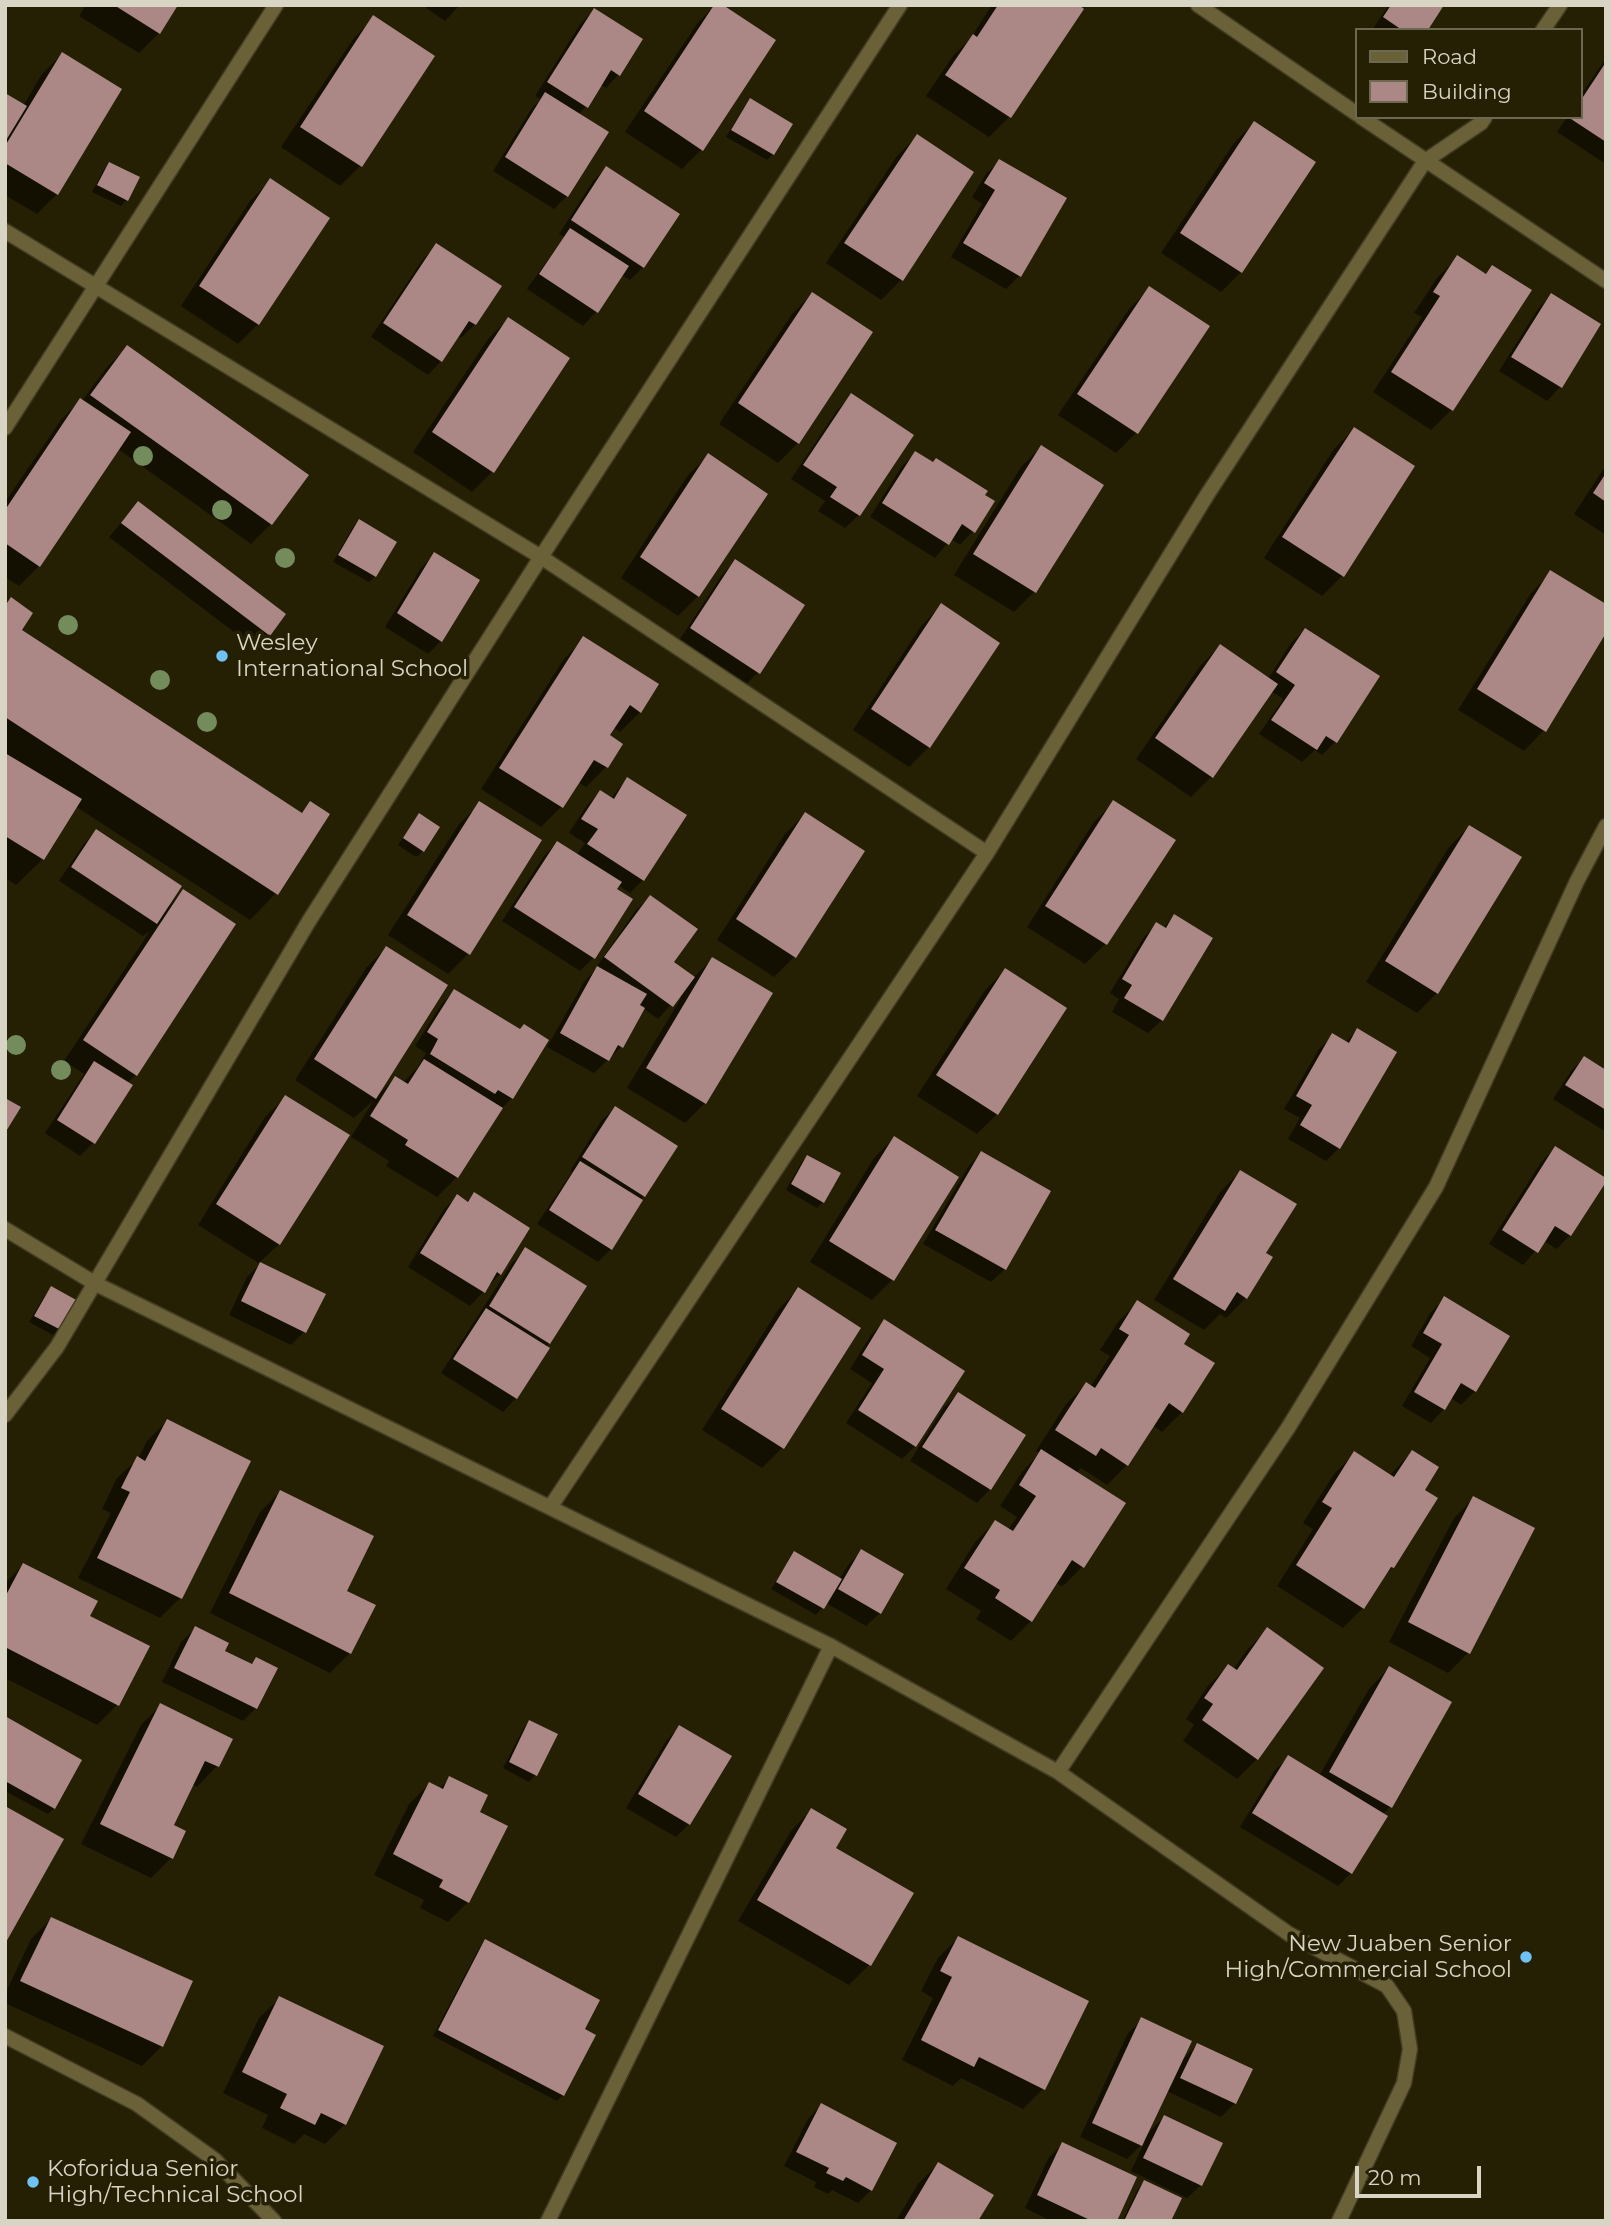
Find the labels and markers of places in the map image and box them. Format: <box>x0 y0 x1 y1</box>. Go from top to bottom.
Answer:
place label: Wesley International School <box>236 629 468 683</box>
marker: Wesley International School <box>214 648 230 664</box>
place label: New Juaben Senior High/Commercial School <box>1224 1930 1512 1984</box>
marker: New Juaben Senior High/Commercial School <box>1518 1949 1534 1965</box>
place label: Koforidua Senior High/Technical School <box>47 2155 304 2209</box>
marker: Koforidua Senior High/Technical School <box>25 2174 41 2190</box>

